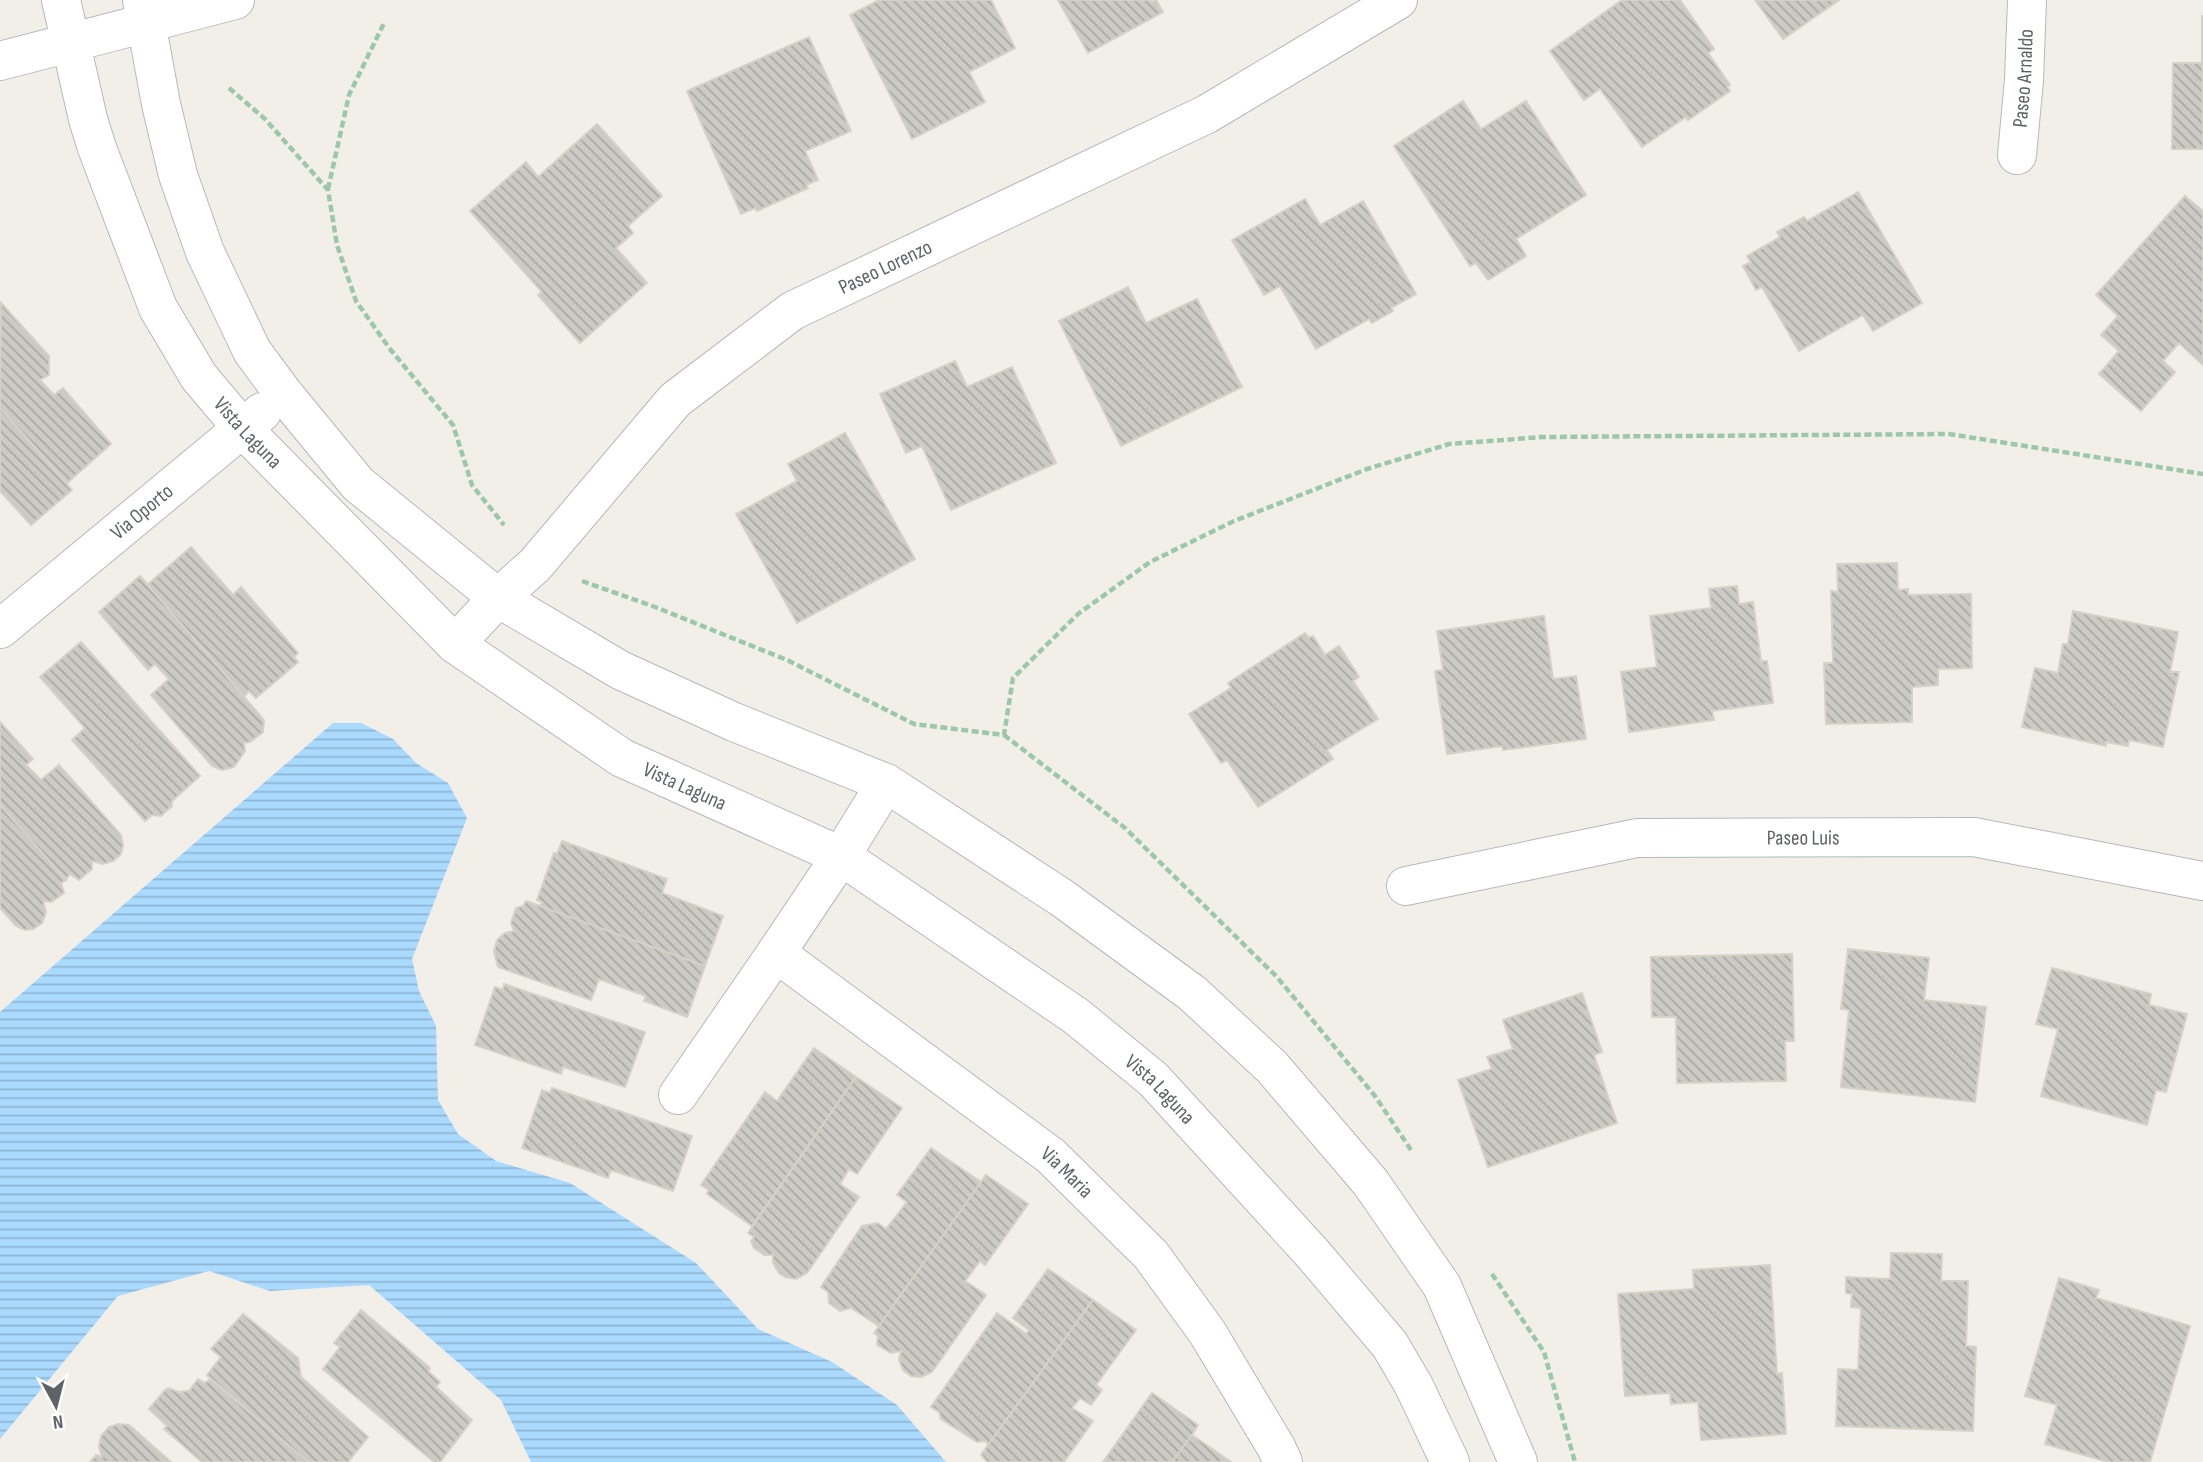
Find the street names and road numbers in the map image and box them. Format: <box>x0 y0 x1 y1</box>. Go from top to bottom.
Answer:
street label: Paseo Arnaldo <box>2008 29 2039 129</box>
street label: Paseo Lorenzo <box>835 234 936 300</box>
street label: Vista Laguna <box>208 392 287 474</box>
street label: Via Oporto <box>106 479 178 545</box>
street label: Vista Laguna <box>639 757 730 816</box>
street label: Paseo Luis <box>1767 825 1839 851</box>
street label: Vista Laguna <box>1120 1049 1200 1130</box>
street label: Via Maria <box>1036 1141 1098 1203</box>

